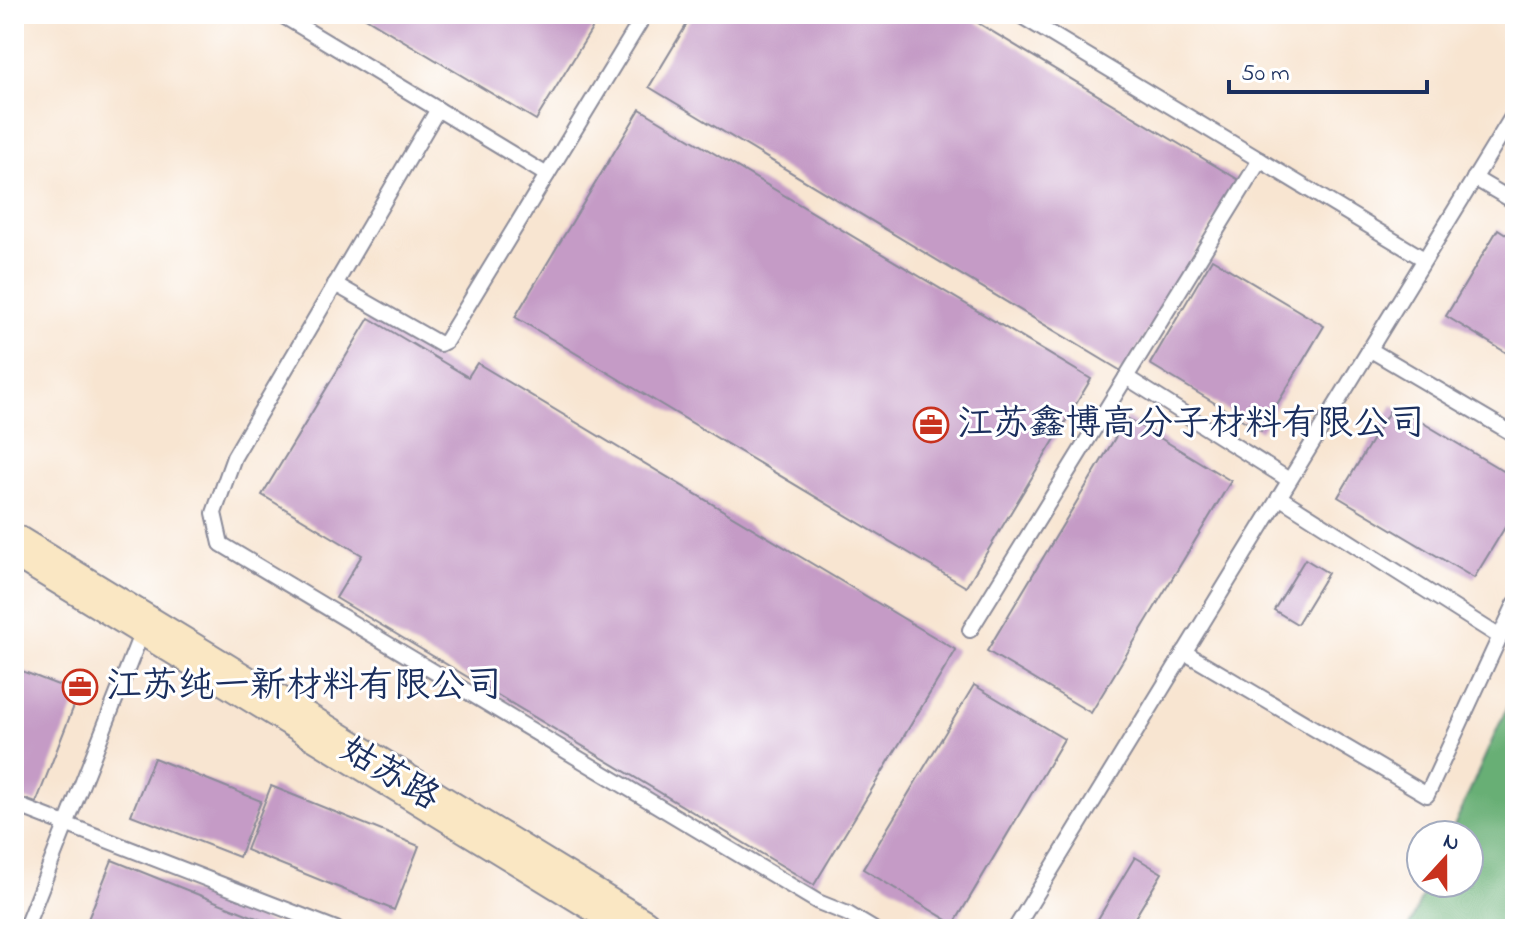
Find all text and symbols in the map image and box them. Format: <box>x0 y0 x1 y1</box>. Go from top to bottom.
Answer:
scale bar <box>1229 44 1427 94</box>
text: 50 m <box>1241 57 1290 92</box>
place label: 江苏鑫博高分子材料有限公司 <box>957 399 1425 452</box>
office icon: 江苏鑫博高分子材料有限公司 <box>912 406 950 444</box>
place label: 江苏纯一新材料有限公司 <box>106 661 502 714</box>
office icon: 江苏纯一新材料有限公司 <box>61 668 99 706</box>
street label: 姑苏路 <box>329 724 449 826</box>
north arrow <box>1405 819 1485 899</box>
text: N <box>1438 826 1464 861</box>

